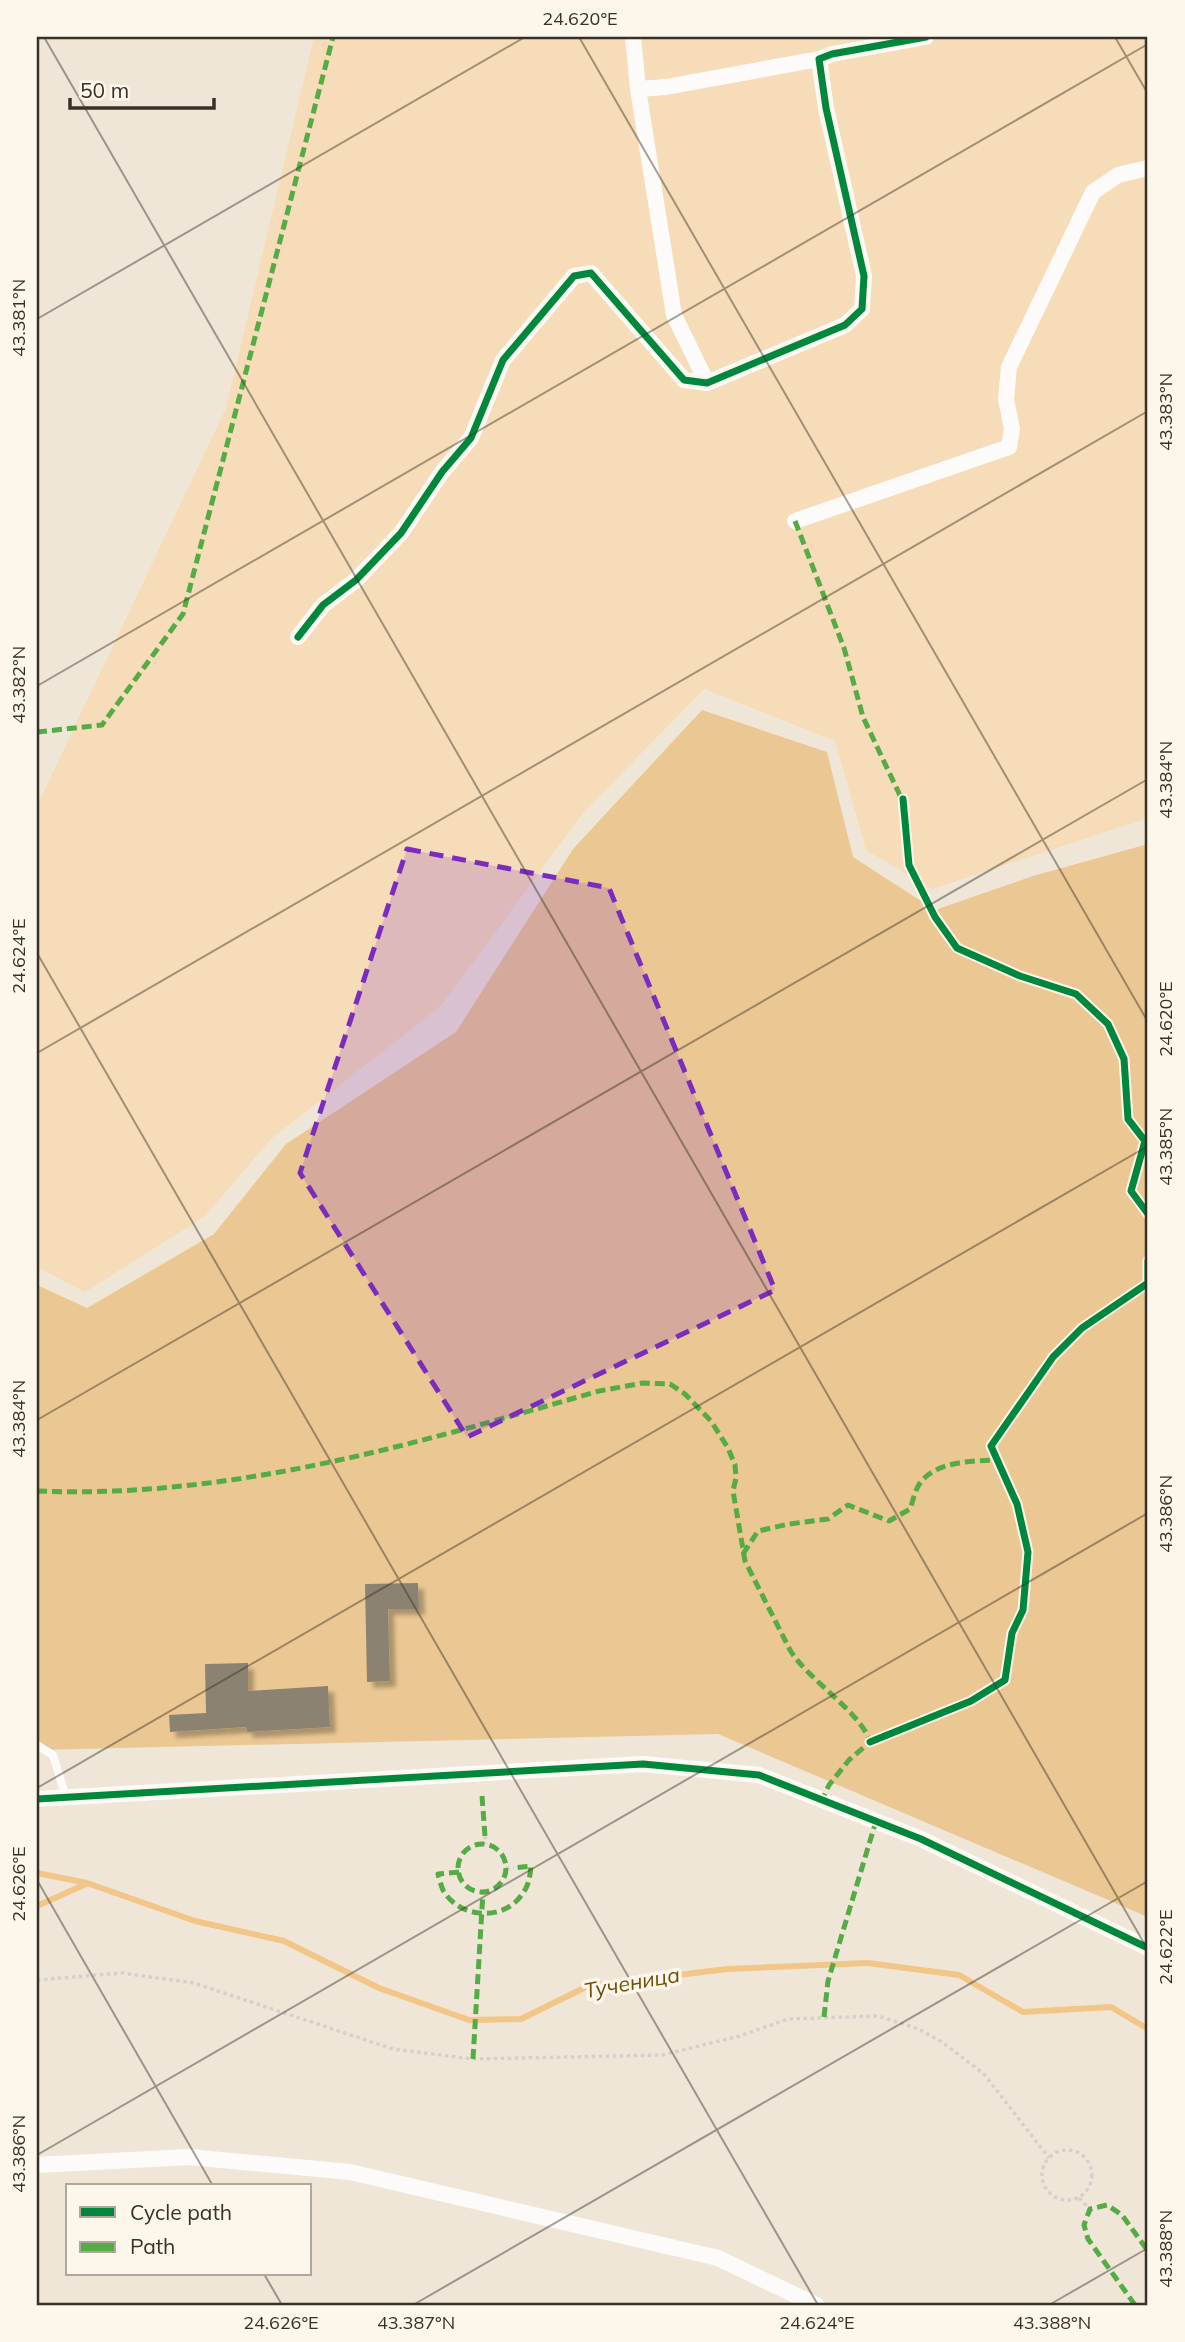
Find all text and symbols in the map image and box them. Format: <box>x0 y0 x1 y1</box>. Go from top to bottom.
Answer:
text: 24.620°E <box>542 7 618 30</box>
scale bar <box>70 66 214 110</box>
text: 50 m <box>80 77 129 103</box>
text: 43.381°N <box>7 279 30 357</box>
text: 43.383°N <box>1154 373 1177 451</box>
text: 43.382°N <box>7 646 30 724</box>
text: 43.384°N <box>1154 741 1177 819</box>
text: 24.624°E <box>7 918 30 994</box>
text: 24.620°E <box>1154 981 1177 1057</box>
text: 43.385°N <box>1154 1108 1177 1186</box>
text: 43.384°N <box>7 1380 30 1458</box>
text: 43.386°N <box>1154 1475 1177 1553</box>
text: 24.626°E <box>7 1846 30 1922</box>
text: 24.622°E <box>1154 1909 1177 1985</box>
water label: Тученица <box>582 1961 682 2003</box>
text: 43.386°N <box>7 2115 30 2193</box>
legend <box>66 2184 312 2276</box>
text: Cycle path <box>130 2199 232 2225</box>
text: 43.388°N <box>1154 2210 1177 2288</box>
text: Path <box>130 2233 175 2259</box>
text: 24.626°E <box>243 2311 319 2334</box>
text: 43.387°N <box>377 2311 455 2334</box>
text: 24.624°E <box>779 2311 855 2334</box>
text: 43.388°N <box>1013 2311 1091 2334</box>

